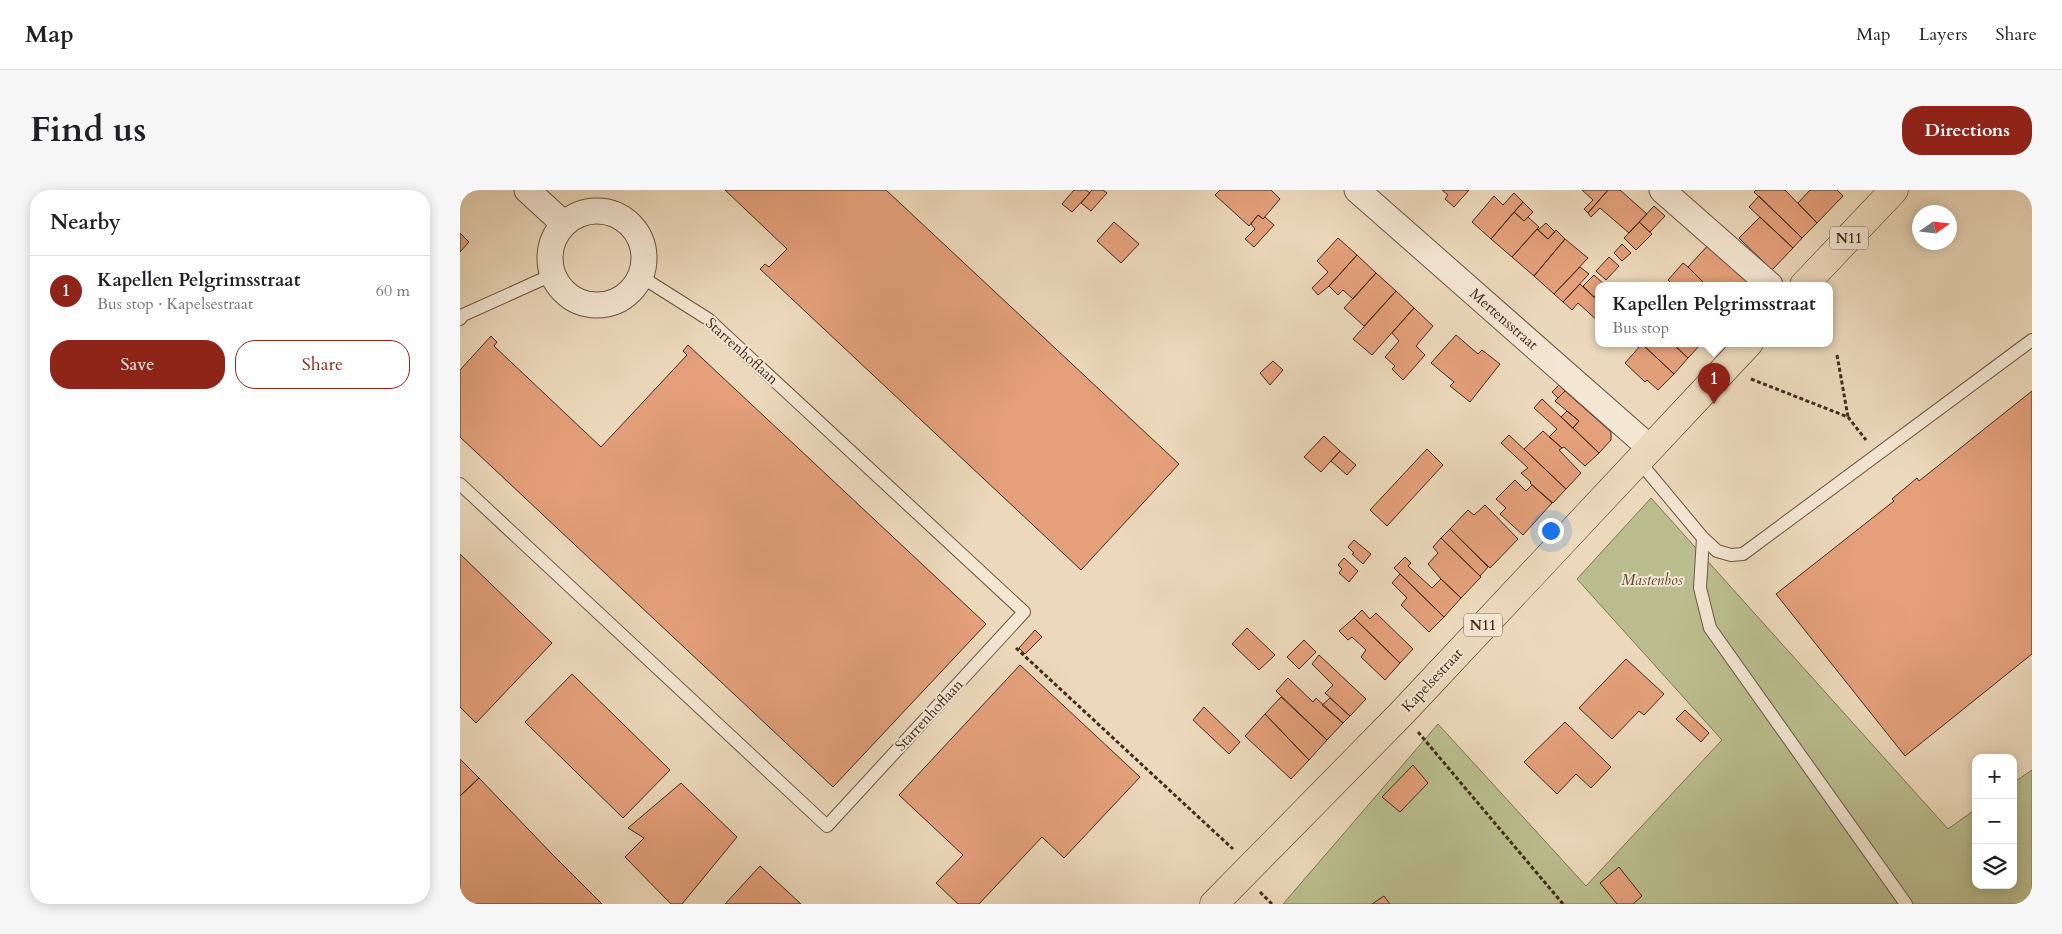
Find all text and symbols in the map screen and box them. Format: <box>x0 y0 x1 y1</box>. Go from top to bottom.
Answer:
text: Map <box>25 18 74 51</box>
text: Map <box>1856 22 1891 47</box>
text: Layers <box>1919 22 1968 47</box>
text: Share <box>1996 22 2037 47</box>
text: Find us <box>30 106 146 154</box>
button: Directions <box>1902 106 2032 155</box>
north arrow <box>1912 205 1957 250</box>
text: Nearby <box>50 208 121 237</box>
road number: N11 <box>1830 226 1868 249</box>
text: Kapellen Pelgrimsstraat <box>97 267 300 293</box>
text: 1 <box>62 280 70 302</box>
text: 60 m <box>376 280 410 302</box>
popup <box>1595 282 1833 347</box>
street label: Mertensstraat <box>1466 284 1543 354</box>
text: Kapellen Pelgrimsstraat <box>1612 291 1816 317</box>
text: Bus stop · Kapelsestraat <box>97 293 253 315</box>
street label: Starrenhoflaan <box>701 313 783 389</box>
text: Bus stop <box>1612 317 1669 339</box>
button: Save <box>50 340 225 389</box>
button: Share <box>235 340 410 389</box>
pin: 1 <box>1698 363 1730 404</box>
your location <box>1538 518 1564 544</box>
park label: Mastenbos <box>1621 570 1683 590</box>
road number: N11 <box>1464 614 1502 636</box>
street label: Kapelsestraat <box>1397 643 1467 716</box>
street label: Starrenhoflaan <box>891 674 968 755</box>
map controls <box>1972 754 2017 889</box>
button: + <box>1972 754 2017 799</box>
button: − <box>1972 799 2017 844</box>
button: layers <box>1972 844 2017 889</box>

